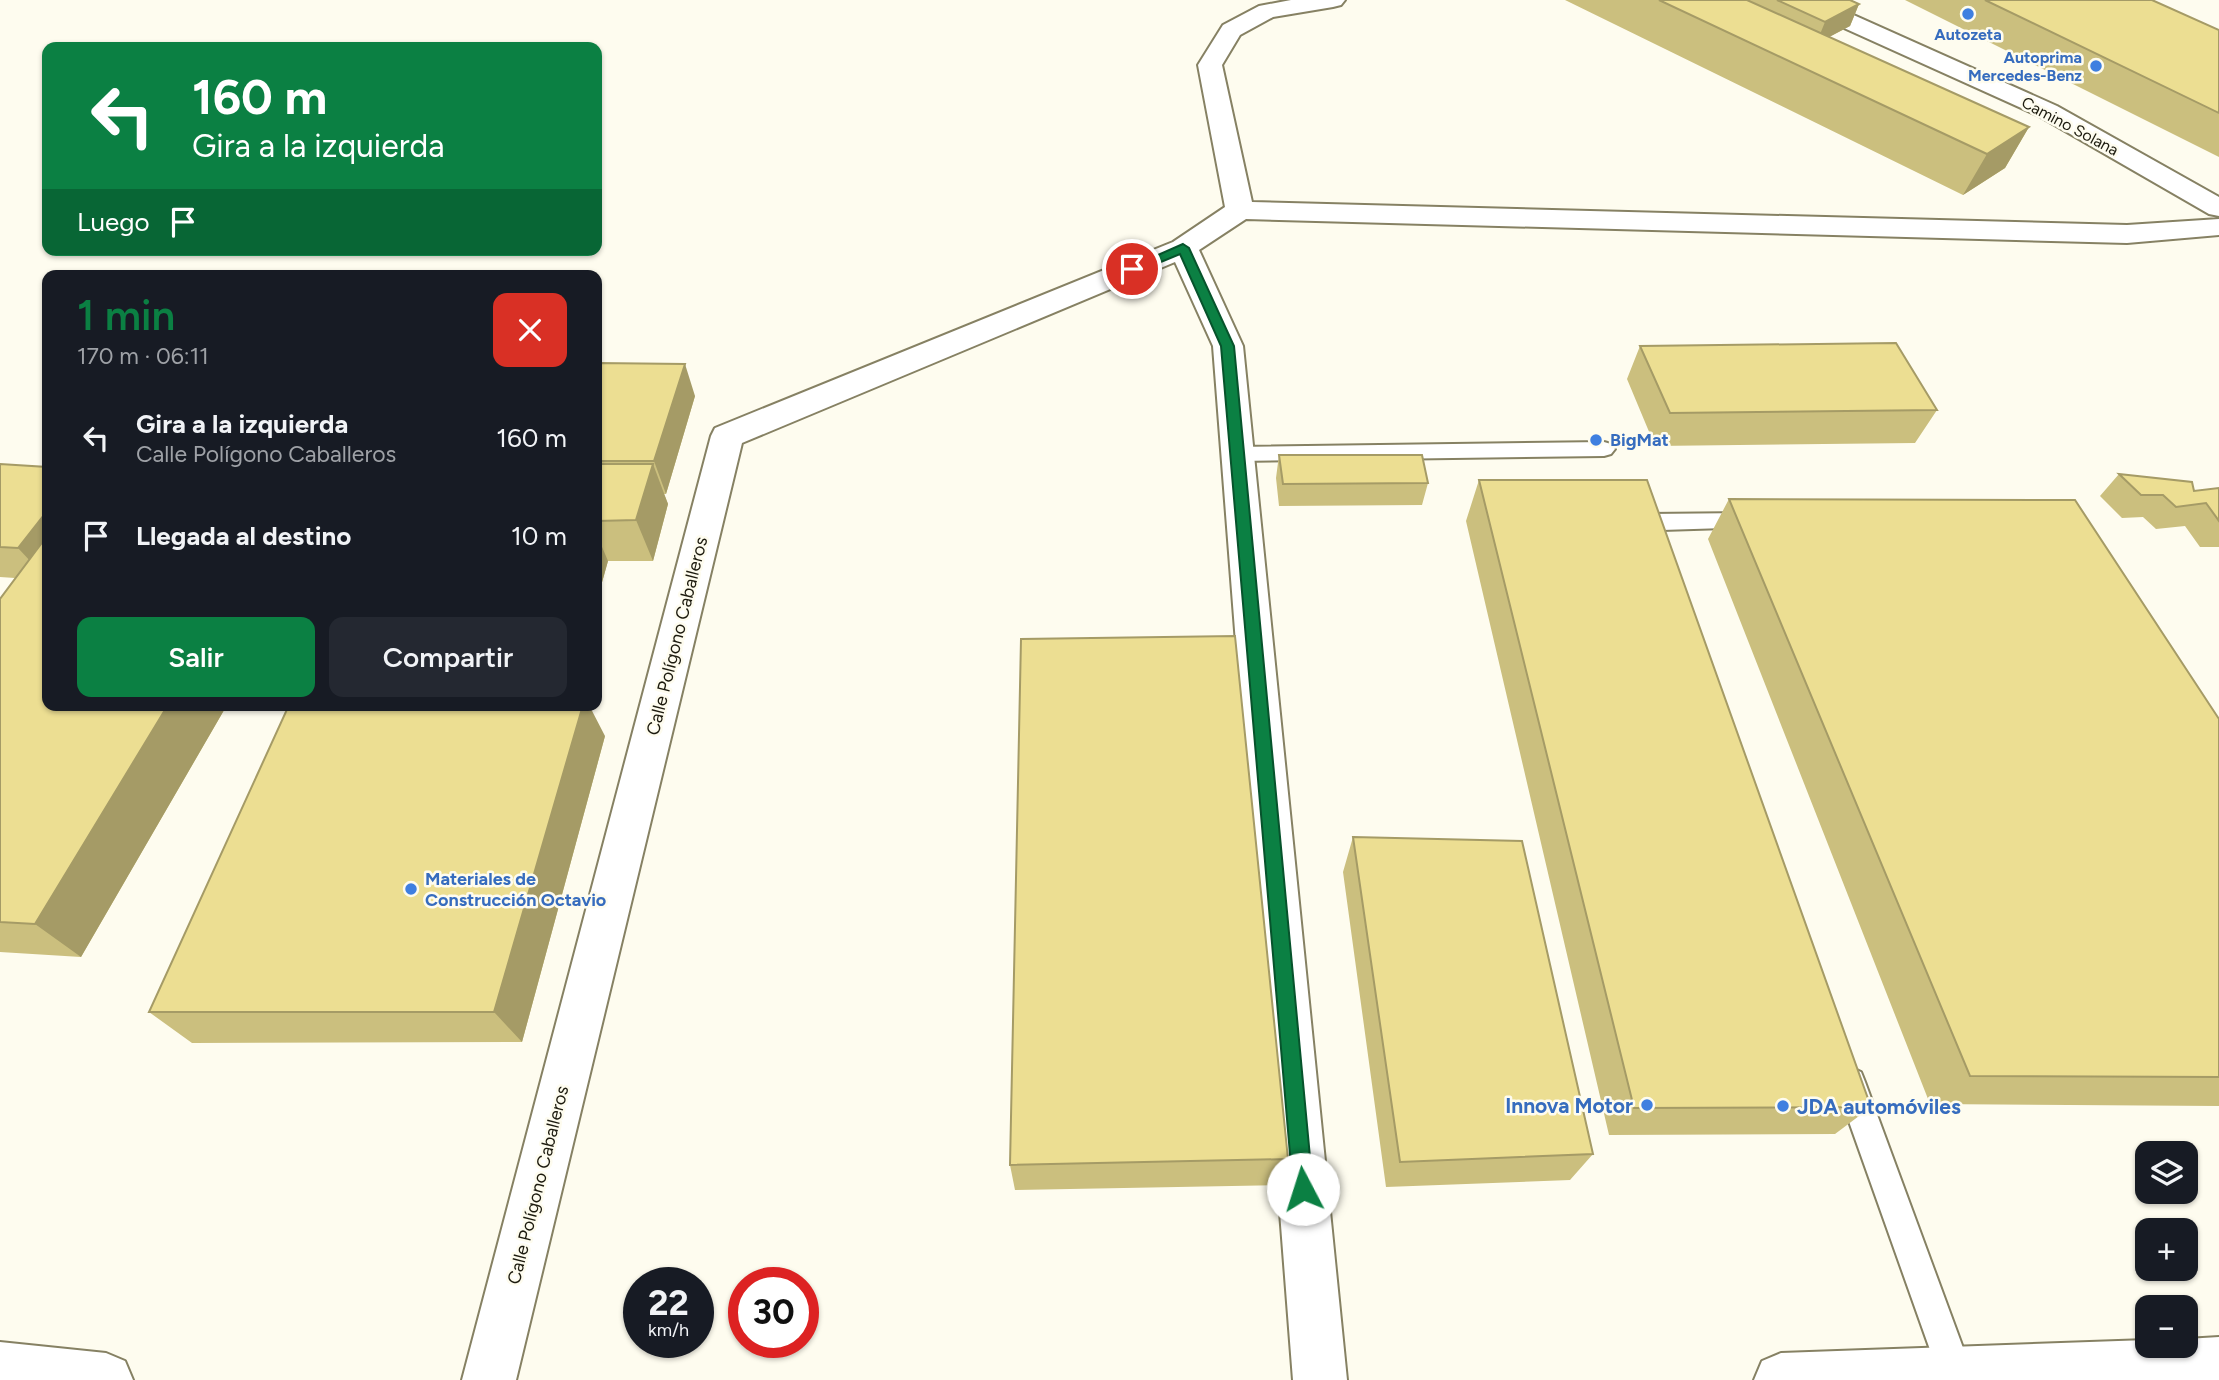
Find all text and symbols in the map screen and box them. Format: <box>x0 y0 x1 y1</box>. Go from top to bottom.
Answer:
marker: Autozeta <box>1960 6 1976 22</box>
place label: Autozeta <box>1934 25 2002 44</box>
place label: Autoprima Mercedes-Benz <box>1968 48 2082 85</box>
marker: Autoprima Mercedes-Benz <box>2088 58 2104 74</box>
text: 160 m <box>192 67 327 126</box>
icon: left <box>77 70 168 161</box>
street label: Camino Solana <box>2018 92 2122 160</box>
text: Gira a la izquierda <box>192 127 445 165</box>
icon: arrive <box>164 203 202 241</box>
text: Luego <box>77 206 150 238</box>
pin <box>1102 239 1162 299</box>
icon: arrive <box>1113 250 1151 288</box>
text: 1 min <box>77 290 175 341</box>
button: close <box>493 293 567 367</box>
text: 170 m · 06:11 <box>77 342 209 370</box>
text: Gira a la izquierda <box>136 408 348 440</box>
icon: left <box>77 419 115 457</box>
text: 160 m <box>496 422 567 454</box>
place label: BigMat <box>1610 429 1669 451</box>
marker: BigMat <box>1588 432 1604 448</box>
text: Calle Polígono Caballeros <box>136 440 396 468</box>
icon: arrive <box>77 517 115 555</box>
text: Llegada al destino <box>136 520 351 552</box>
text: 10 m <box>511 520 567 552</box>
street label: Calle Polígono Caballeros <box>642 535 712 737</box>
button: Salir <box>77 617 315 697</box>
button: Compartir <box>329 617 567 697</box>
place label: Materiales de Construcción Octavio <box>425 868 606 911</box>
marker: Materiales de Construcción Octavio <box>403 881 419 897</box>
street label: Calle Polígono Caballeros <box>503 1084 573 1286</box>
place label: Innova Motor <box>1505 1093 1633 1118</box>
place label: JDA automóviles <box>1797 1094 1961 1119</box>
marker: Innova Motor <box>1639 1097 1655 1113</box>
marker: JDA automóviles <box>1775 1098 1791 1114</box>
map controls <box>2135 1141 2198 1358</box>
button: layers <box>2135 1141 2198 1204</box>
position arrow <box>1266 1152 1340 1226</box>
button: + <box>2135 1218 2198 1281</box>
speed limit sign: 30 <box>728 1267 819 1358</box>
text: 22 <box>648 1282 689 1324</box>
button: − <box>2135 1295 2198 1358</box>
text: km/h <box>648 1319 689 1341</box>

